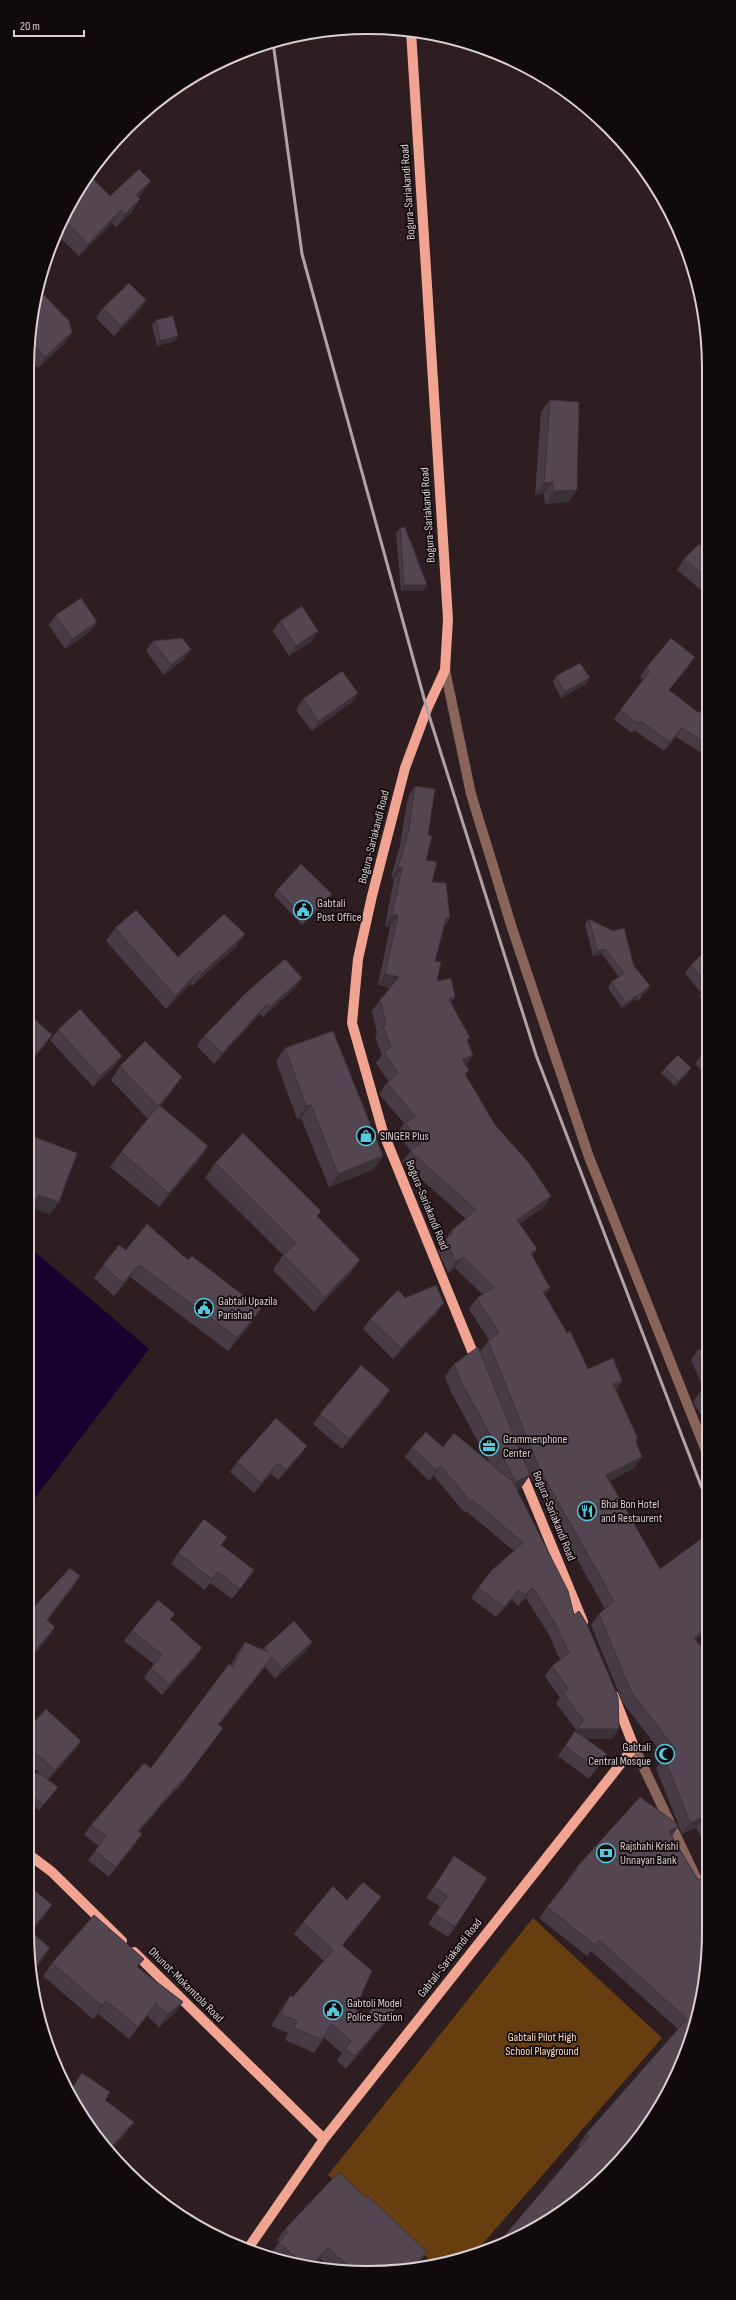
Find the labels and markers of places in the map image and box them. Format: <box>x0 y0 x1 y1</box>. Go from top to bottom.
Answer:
place label: Gabtali Post Office <box>317 896 362 925</box>
public building icon: Gabtali Post Office <box>292 899 314 921</box>
shop icon: SINGER Plus <box>355 1125 377 1147</box>
place label: SINGER Plus <box>380 1129 429 1144</box>
place label: Gabtali Upazila Parishad <box>218 1294 278 1323</box>
public building icon: Gabtali Upazila Parishad <box>193 1297 215 1319</box>
place label: Grammenphone Center <box>503 1432 567 1461</box>
office icon: Grammenphone Center <box>478 1435 500 1457</box>
place label: Bhai Bon Hotel and Restaurent <box>601 1497 663 1526</box>
restaurant icon: Bhai Bon Hotel and Restaurent <box>576 1500 598 1522</box>
place label: Gabtali Central Mosque <box>588 1740 651 1769</box>
mosque icon: Gabtali Central Mosque <box>654 1743 676 1765</box>
place label: Rajshahi Krishi Unnayan Bank <box>620 1839 678 1868</box>
bank icon: Rajshahi Krishi Unnayan Bank <box>595 1842 617 1864</box>
place label: Gabtoli Model Police Station <box>347 1996 403 2025</box>
public building icon: Gabtoli Model Police Station <box>322 1999 344 2021</box>

